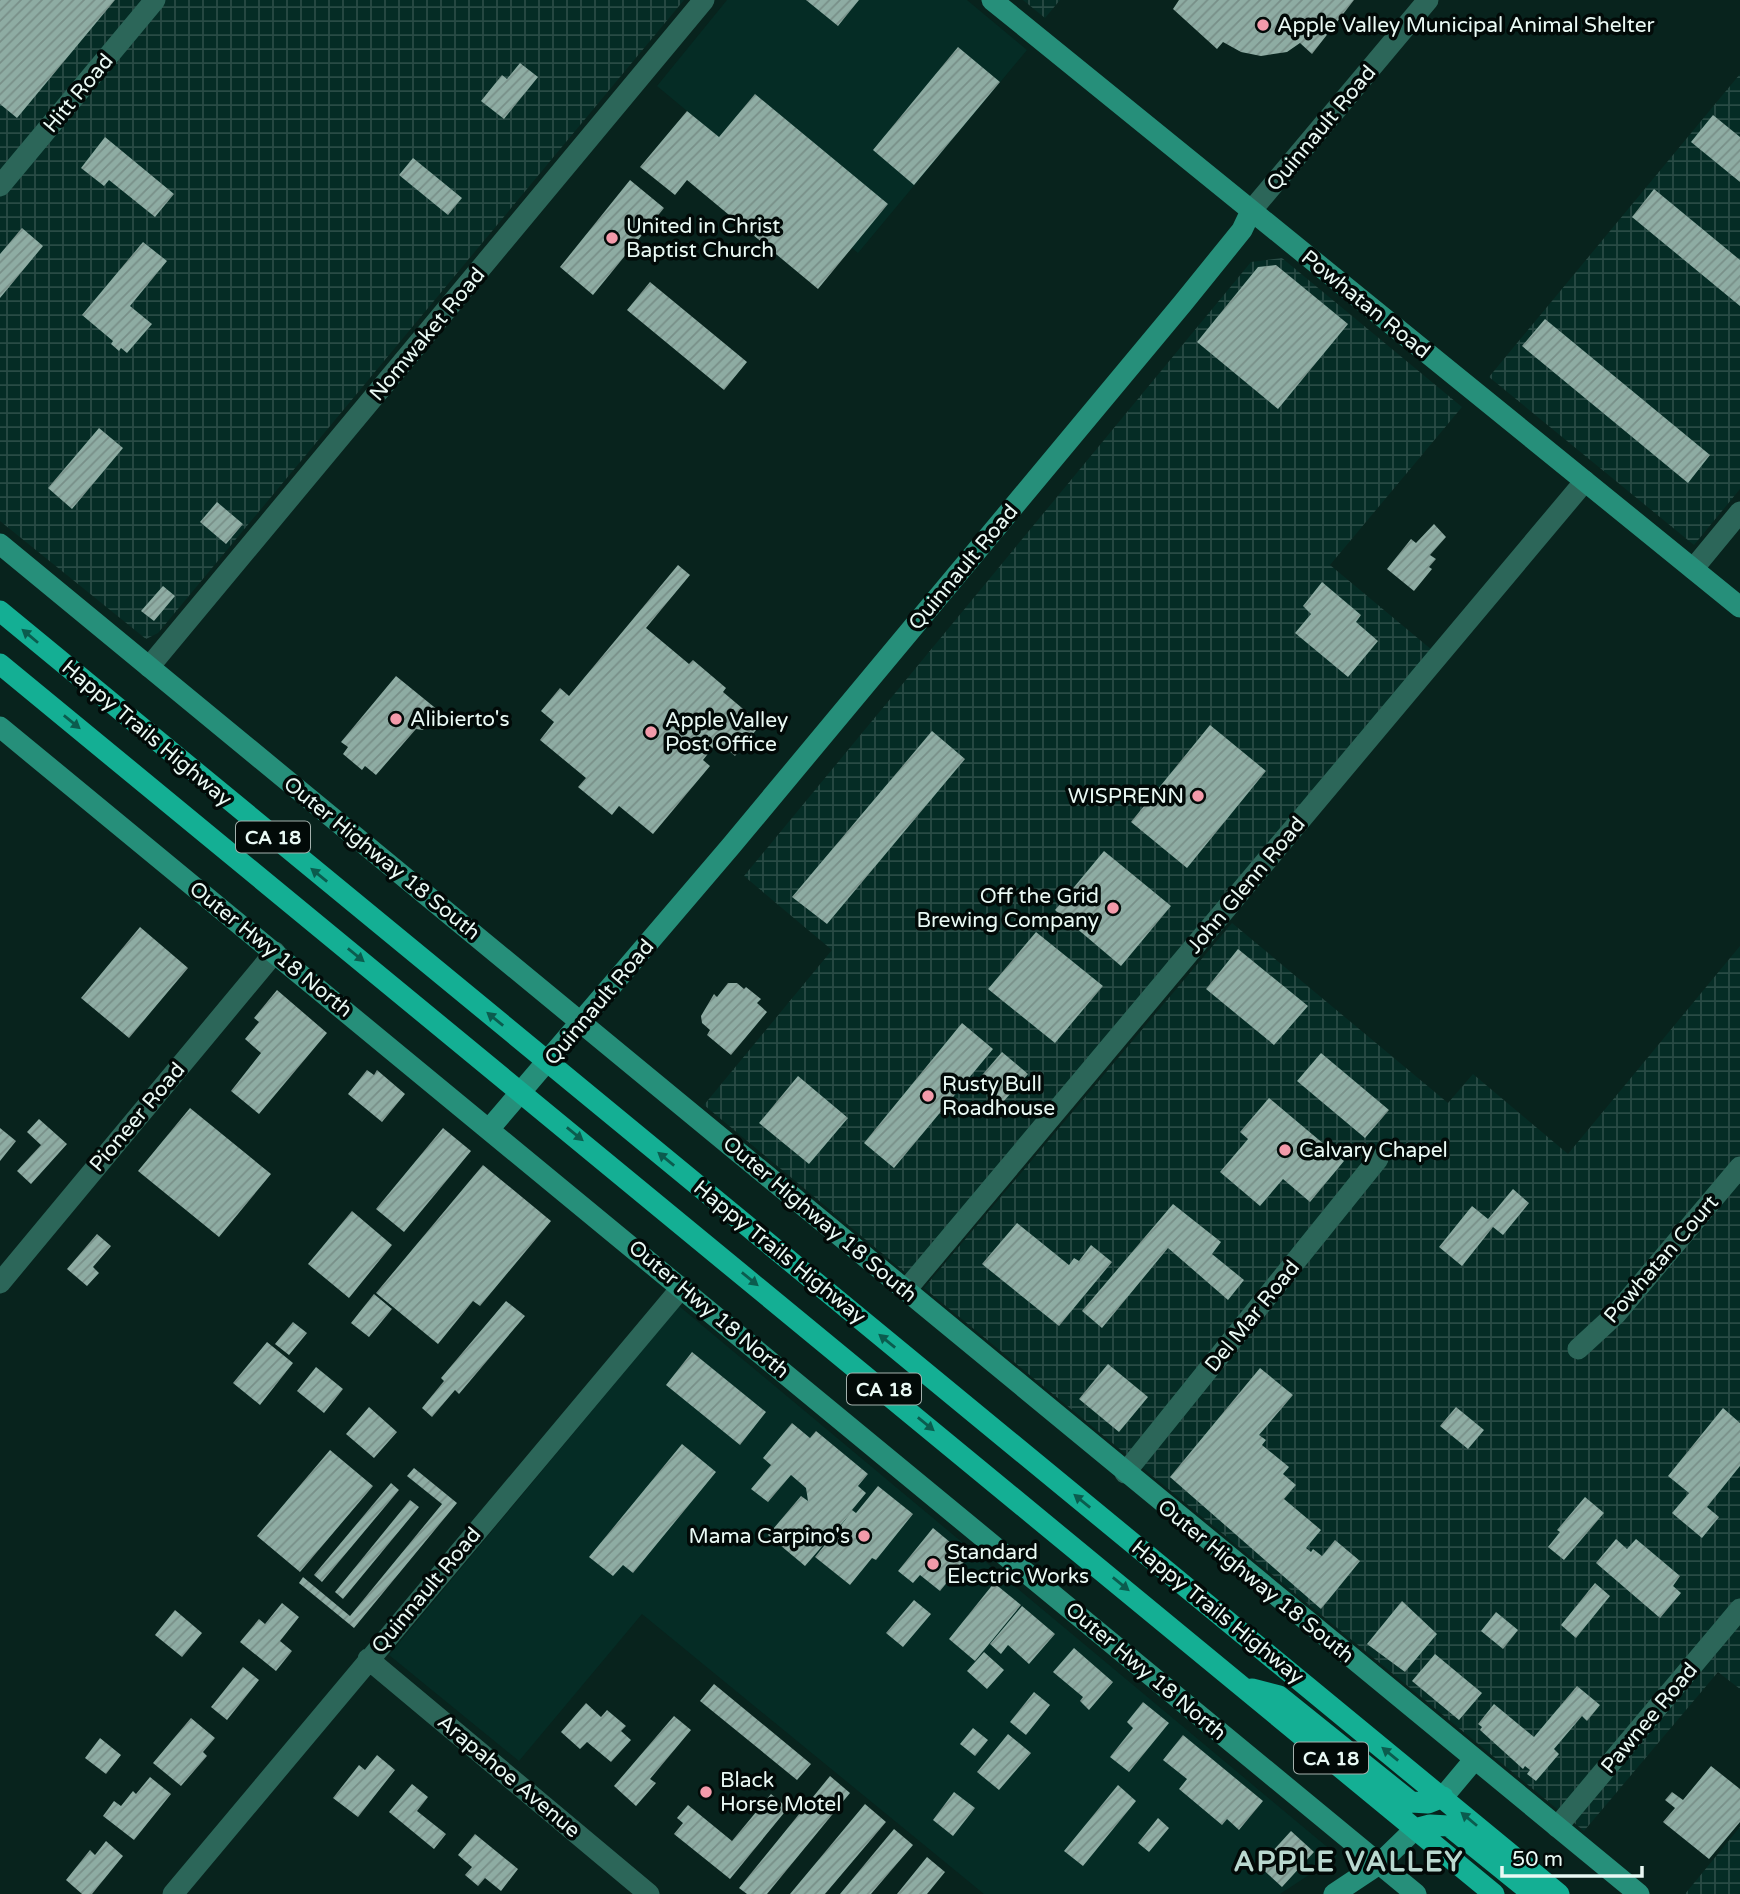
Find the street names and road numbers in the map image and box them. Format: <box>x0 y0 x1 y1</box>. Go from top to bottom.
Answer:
street label: Hitt Road <box>38 49 119 138</box>
street label: Quinnault Road <box>1262 60 1381 196</box>
street label: Powhatan Road <box>1296 245 1435 364</box>
street label: Nomwaket Road <box>364 263 490 406</box>
street label: Quinnault Road <box>904 499 1023 635</box>
street label: Happy Trails Highway <box>57 655 237 812</box>
street label: Outer Highway 18 South <box>278 771 485 945</box>
street label: John Glenn Road <box>1182 812 1311 959</box>
road number: CA 18 <box>236 822 310 852</box>
street label: Outer Hwy 18 North <box>184 876 357 1023</box>
street label: Quinnault Road <box>540 934 659 1070</box>
street label: Pioneer Road <box>84 1058 190 1177</box>
street label: Outer Highway 18 South <box>718 1131 922 1308</box>
street label: Happy Trails Highway <box>689 1175 871 1330</box>
street label: Powhatan Court <box>1599 1190 1724 1328</box>
street label: Outer Hwy 18 North <box>623 1235 794 1384</box>
street label: Del Mar Road <box>1200 1255 1305 1377</box>
road number: CA 18 <box>847 1373 921 1404</box>
street label: Outer Highway 18 South <box>1152 1494 1359 1668</box>
street label: Quinnault Road <box>367 1522 486 1658</box>
street label: Happy Trails Highway <box>1127 1535 1309 1690</box>
street label: Outer Hwy 18 North <box>1060 1597 1231 1746</box>
street label: Pawnee Road <box>1596 1658 1703 1779</box>
street label: Arapahoe Avenue <box>432 1709 585 1843</box>
road number: CA 18 <box>1294 1742 1368 1774</box>

